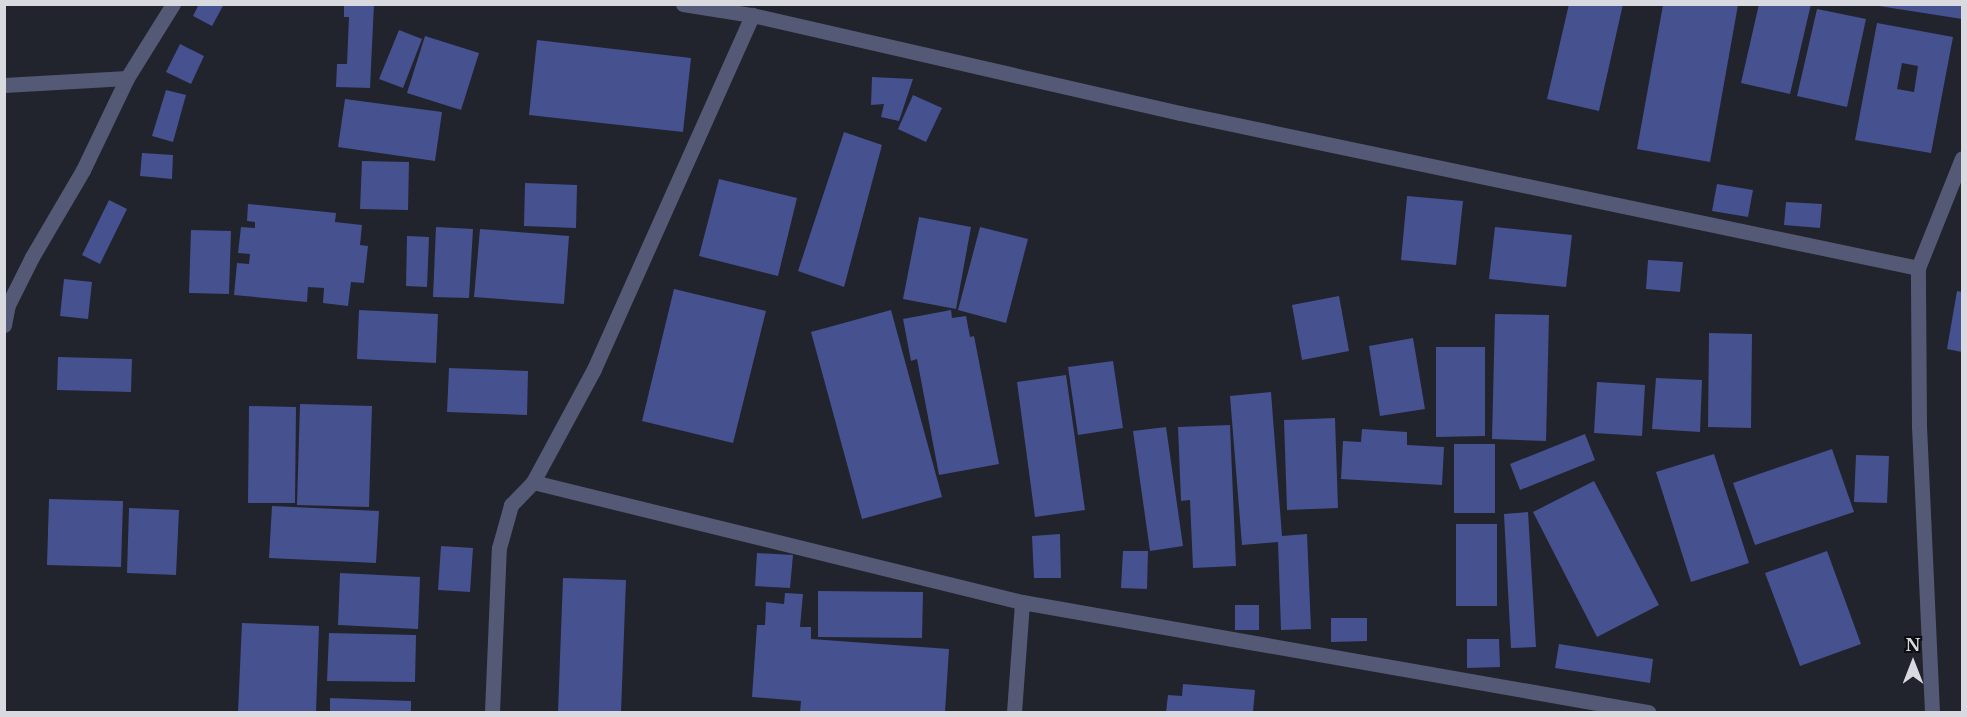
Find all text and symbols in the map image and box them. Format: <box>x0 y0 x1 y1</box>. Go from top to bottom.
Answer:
north arrow <box>1883 633 1943 693</box>
text: N <box>1905 635 1921 655</box>

